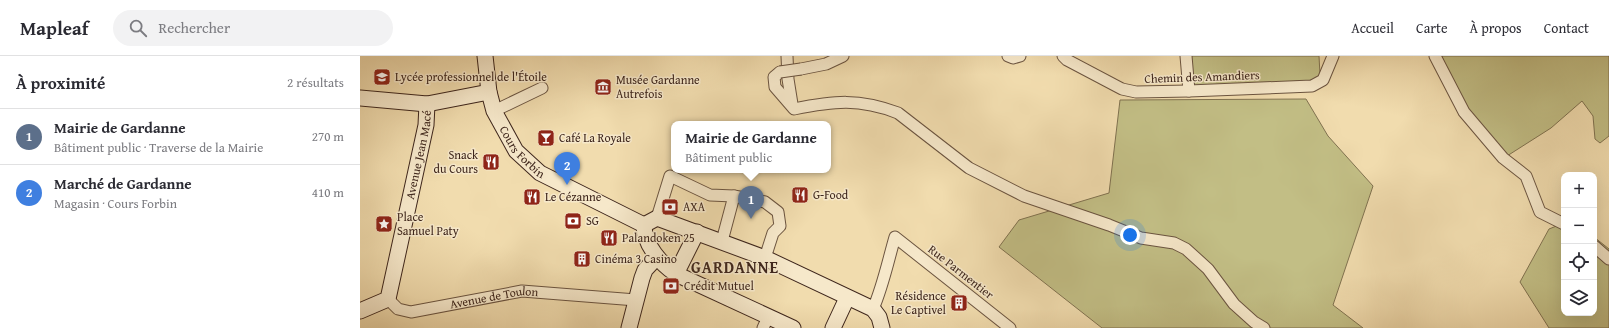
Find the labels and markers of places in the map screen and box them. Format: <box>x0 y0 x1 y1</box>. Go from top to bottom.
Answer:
school or university icon: Lycée professionnel de l'Étoile <box>372 67 392 87</box>
place label: Lycée professionnel de l'Étoile <box>395 68 547 85</box>
place label: Musée Gardanne Autrefois <box>616 71 700 102</box>
museum icon: Musée Gardanne Autrefois <box>593 77 613 97</box>
bar icon: Café La Royale <box>536 128 556 148</box>
place label: Café La Royale <box>559 129 631 146</box>
place label: Snack du Cours <box>434 146 479 177</box>
restaurant icon: Snack du Cours <box>481 152 501 172</box>
pin: 2 <box>554 152 580 185</box>
restaurant icon: G-Food <box>790 185 810 205</box>
pin: 1 <box>738 186 764 219</box>
place label: G-Food <box>813 186 849 203</box>
restaurant icon: Le Cézanne <box>522 187 542 207</box>
place label: Le Cézanne <box>545 188 602 205</box>
bank icon: AXA <box>660 197 680 217</box>
place label: AXA <box>683 198 706 215</box>
place label: Place Samuel Paty <box>397 208 459 239</box>
bank icon: SG <box>563 211 583 231</box>
place label: SG <box>586 212 599 229</box>
place icon: Place Samuel Paty <box>374 214 394 234</box>
restaurant icon: Palandoken 25 <box>599 228 619 248</box>
place label: Palandoken 25 <box>622 229 695 246</box>
building icon: Cinéma 3 Casino <box>572 249 592 269</box>
place label: Cinéma 3 Casino <box>595 250 677 267</box>
bank icon: Crédit Mutuel <box>661 276 681 296</box>
place label: Crédit Mutuel <box>684 277 754 294</box>
place label: Résidence Le Captivel <box>891 287 947 318</box>
building icon: Résidence Le Captivel <box>949 293 969 313</box>

